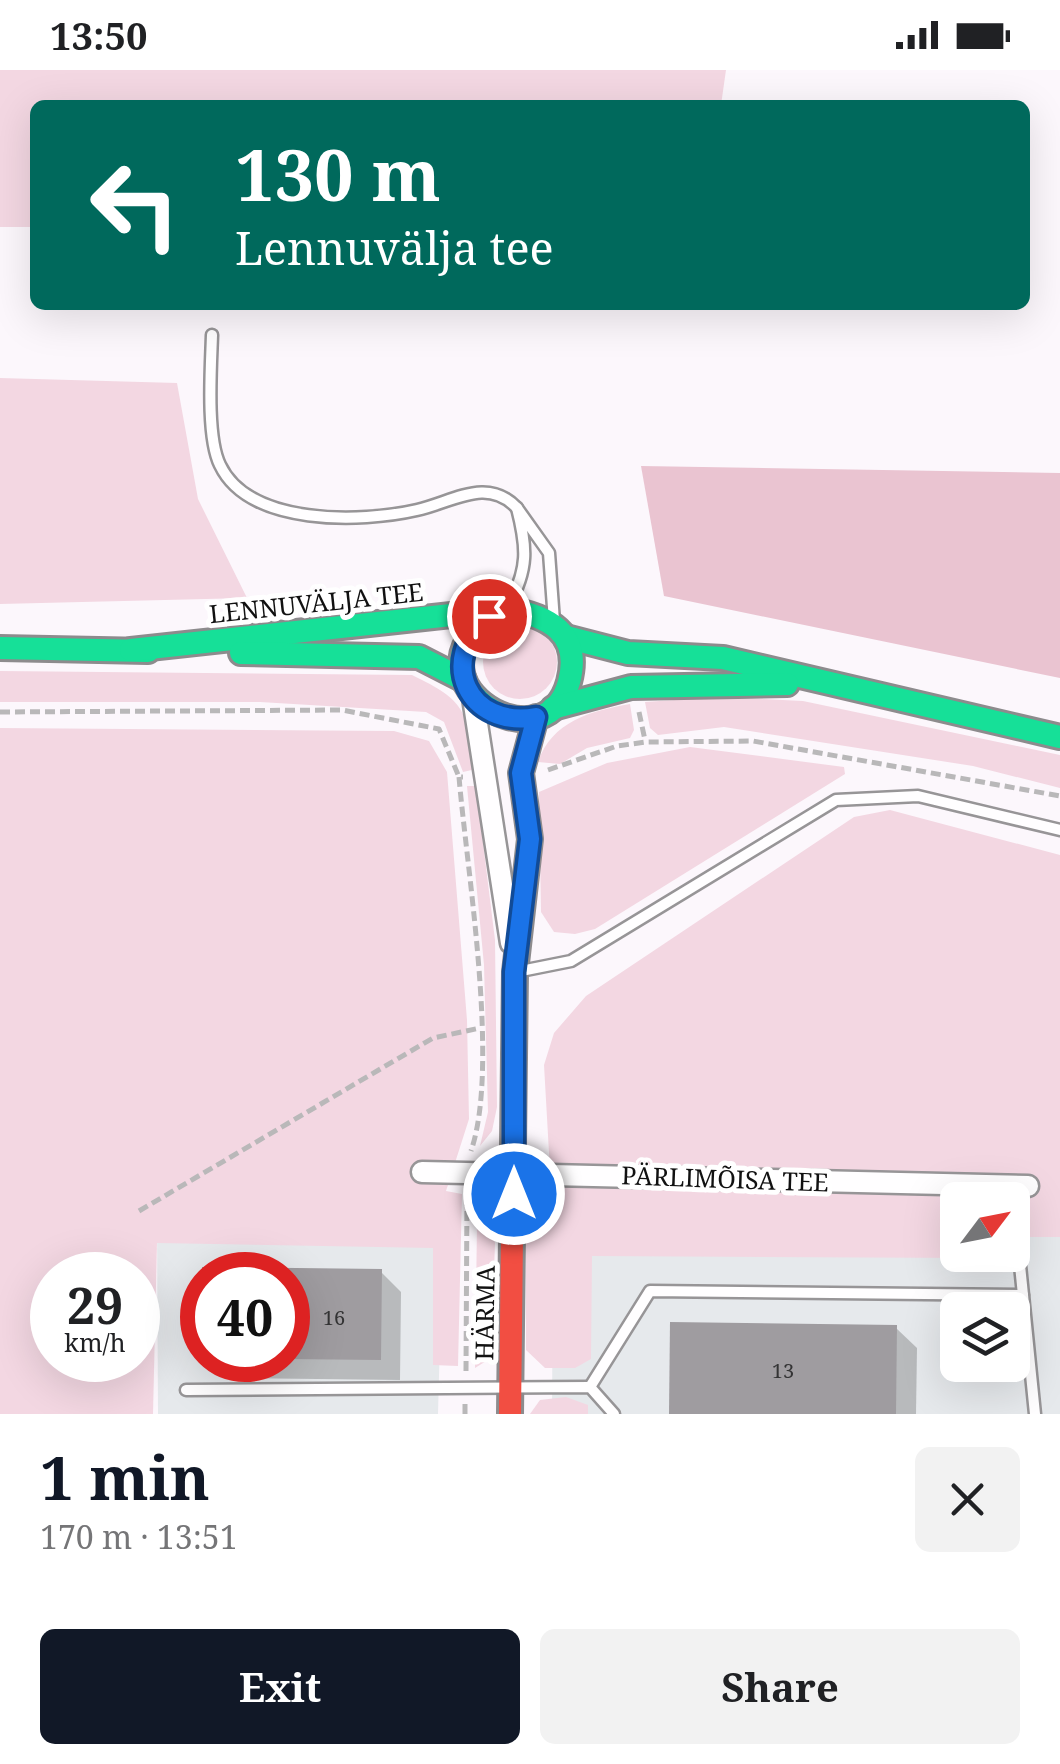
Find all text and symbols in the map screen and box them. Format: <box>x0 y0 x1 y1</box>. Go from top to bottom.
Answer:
text: 13:50 <box>50 9 147 61</box>
text: 130 m <box>235 126 441 222</box>
icon: left <box>70 140 200 270</box>
text: Lennuvälja tee <box>235 217 554 278</box>
street label: LENNUVÄLJA TEE <box>207 574 425 630</box>
pin <box>447 574 532 659</box>
icon: arrive <box>462 589 517 644</box>
position arrow <box>462 1142 566 1246</box>
street label: PÄRLIMÕISA TEE <box>621 1157 829 1199</box>
north arrow <box>940 1182 1030 1272</box>
map controls <box>940 1182 1030 1382</box>
speed limit sign: 40 <box>180 1252 310 1382</box>
street label: HÄRMA <box>466 1265 502 1361</box>
text: 29 <box>67 1271 123 1339</box>
button: layers <box>940 1292 1030 1382</box>
house number: 16 <box>323 1304 345 1331</box>
text: km/h <box>64 1325 126 1359</box>
house number: 13 <box>772 1357 794 1384</box>
text: 1 min <box>40 1436 210 1518</box>
button: close <box>915 1447 1020 1552</box>
text: 170 m · 13:51 <box>40 1515 238 1558</box>
button: Exit <box>40 1629 520 1744</box>
button: Share <box>540 1629 1020 1744</box>

